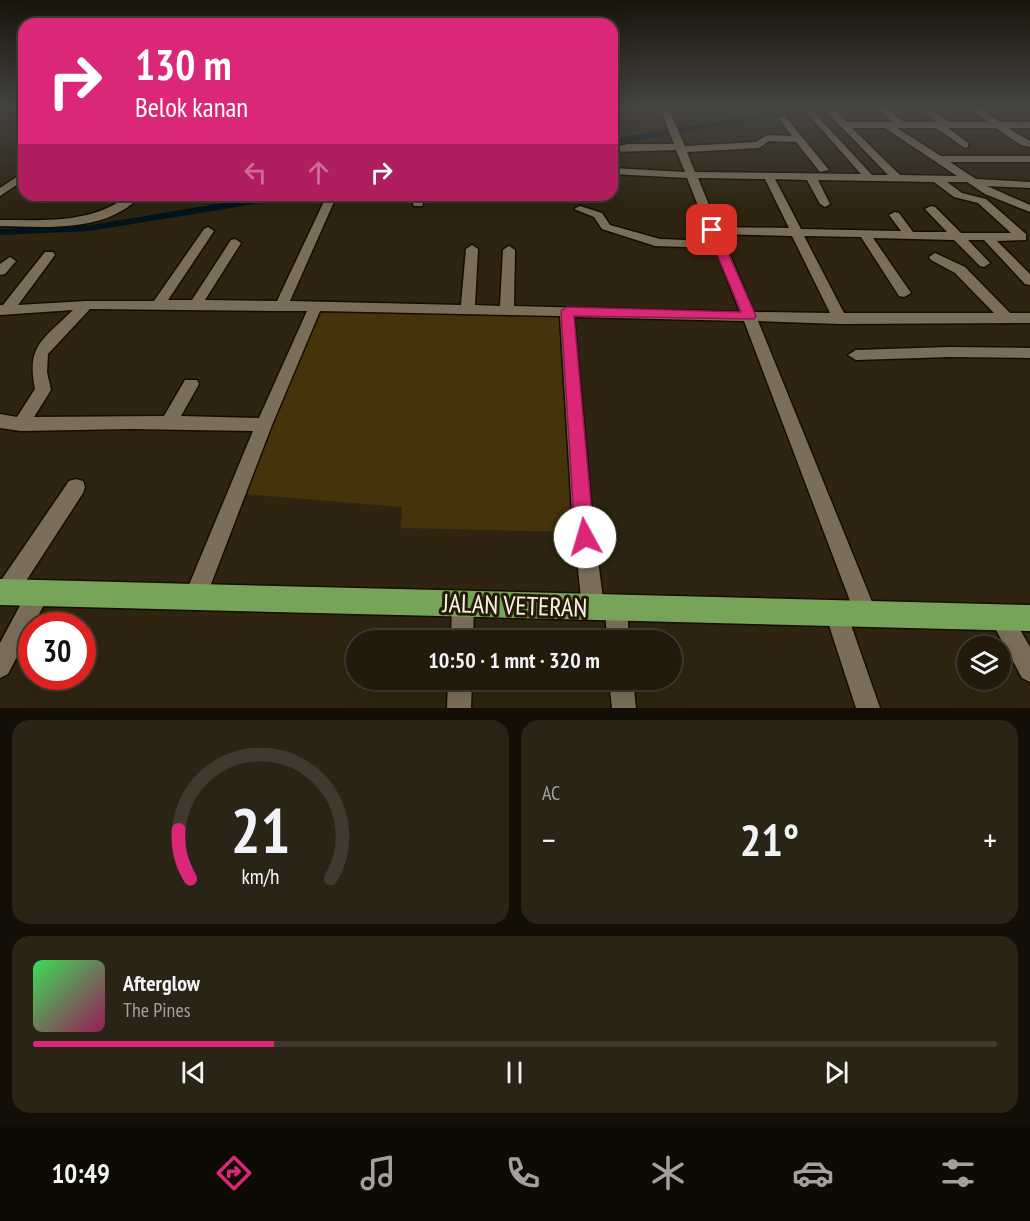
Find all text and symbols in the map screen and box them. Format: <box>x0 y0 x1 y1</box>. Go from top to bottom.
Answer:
text: 130 m <box>135 37 232 92</box>
icon: right <box>36 42 114 120</box>
text: Belok kanan <box>135 90 248 124</box>
icon: left <box>239 156 272 189</box>
icon: ahead <box>302 156 335 189</box>
icon: right <box>365 156 398 189</box>
pin <box>686 204 737 255</box>
icon: arrive <box>695 213 728 246</box>
position arrow <box>553 505 617 569</box>
street label: JALAN VETERAN <box>441 586 588 624</box>
speed limit sign: 30 <box>18 612 96 690</box>
map controls <box>957 636 1011 690</box>
button: layers <box>957 636 1011 690</box>
text: 10:50 · 1 mnt · 320 m <box>428 646 600 674</box>
text: AC <box>542 780 560 806</box>
text: 21 <box>231 789 290 870</box>
text: 21° <box>740 810 799 868</box>
text: − <box>542 818 556 861</box>
text: + <box>983 818 997 861</box>
text: km/h <box>241 862 280 890</box>
text: Afterglow <box>123 969 200 997</box>
text: The Pines <box>123 997 190 1023</box>
icon: previous <box>177 1056 210 1089</box>
icon: pause <box>498 1056 531 1089</box>
icon: next <box>820 1056 853 1089</box>
icon: directions <box>213 1152 255 1194</box>
icon: music <box>357 1152 399 1194</box>
icon: phone <box>502 1152 544 1194</box>
icon: climate <box>647 1152 689 1194</box>
icon: car <box>792 1152 834 1194</box>
icon: filters <box>937 1152 979 1194</box>
text: 10:49 <box>51 1156 110 1190</box>

